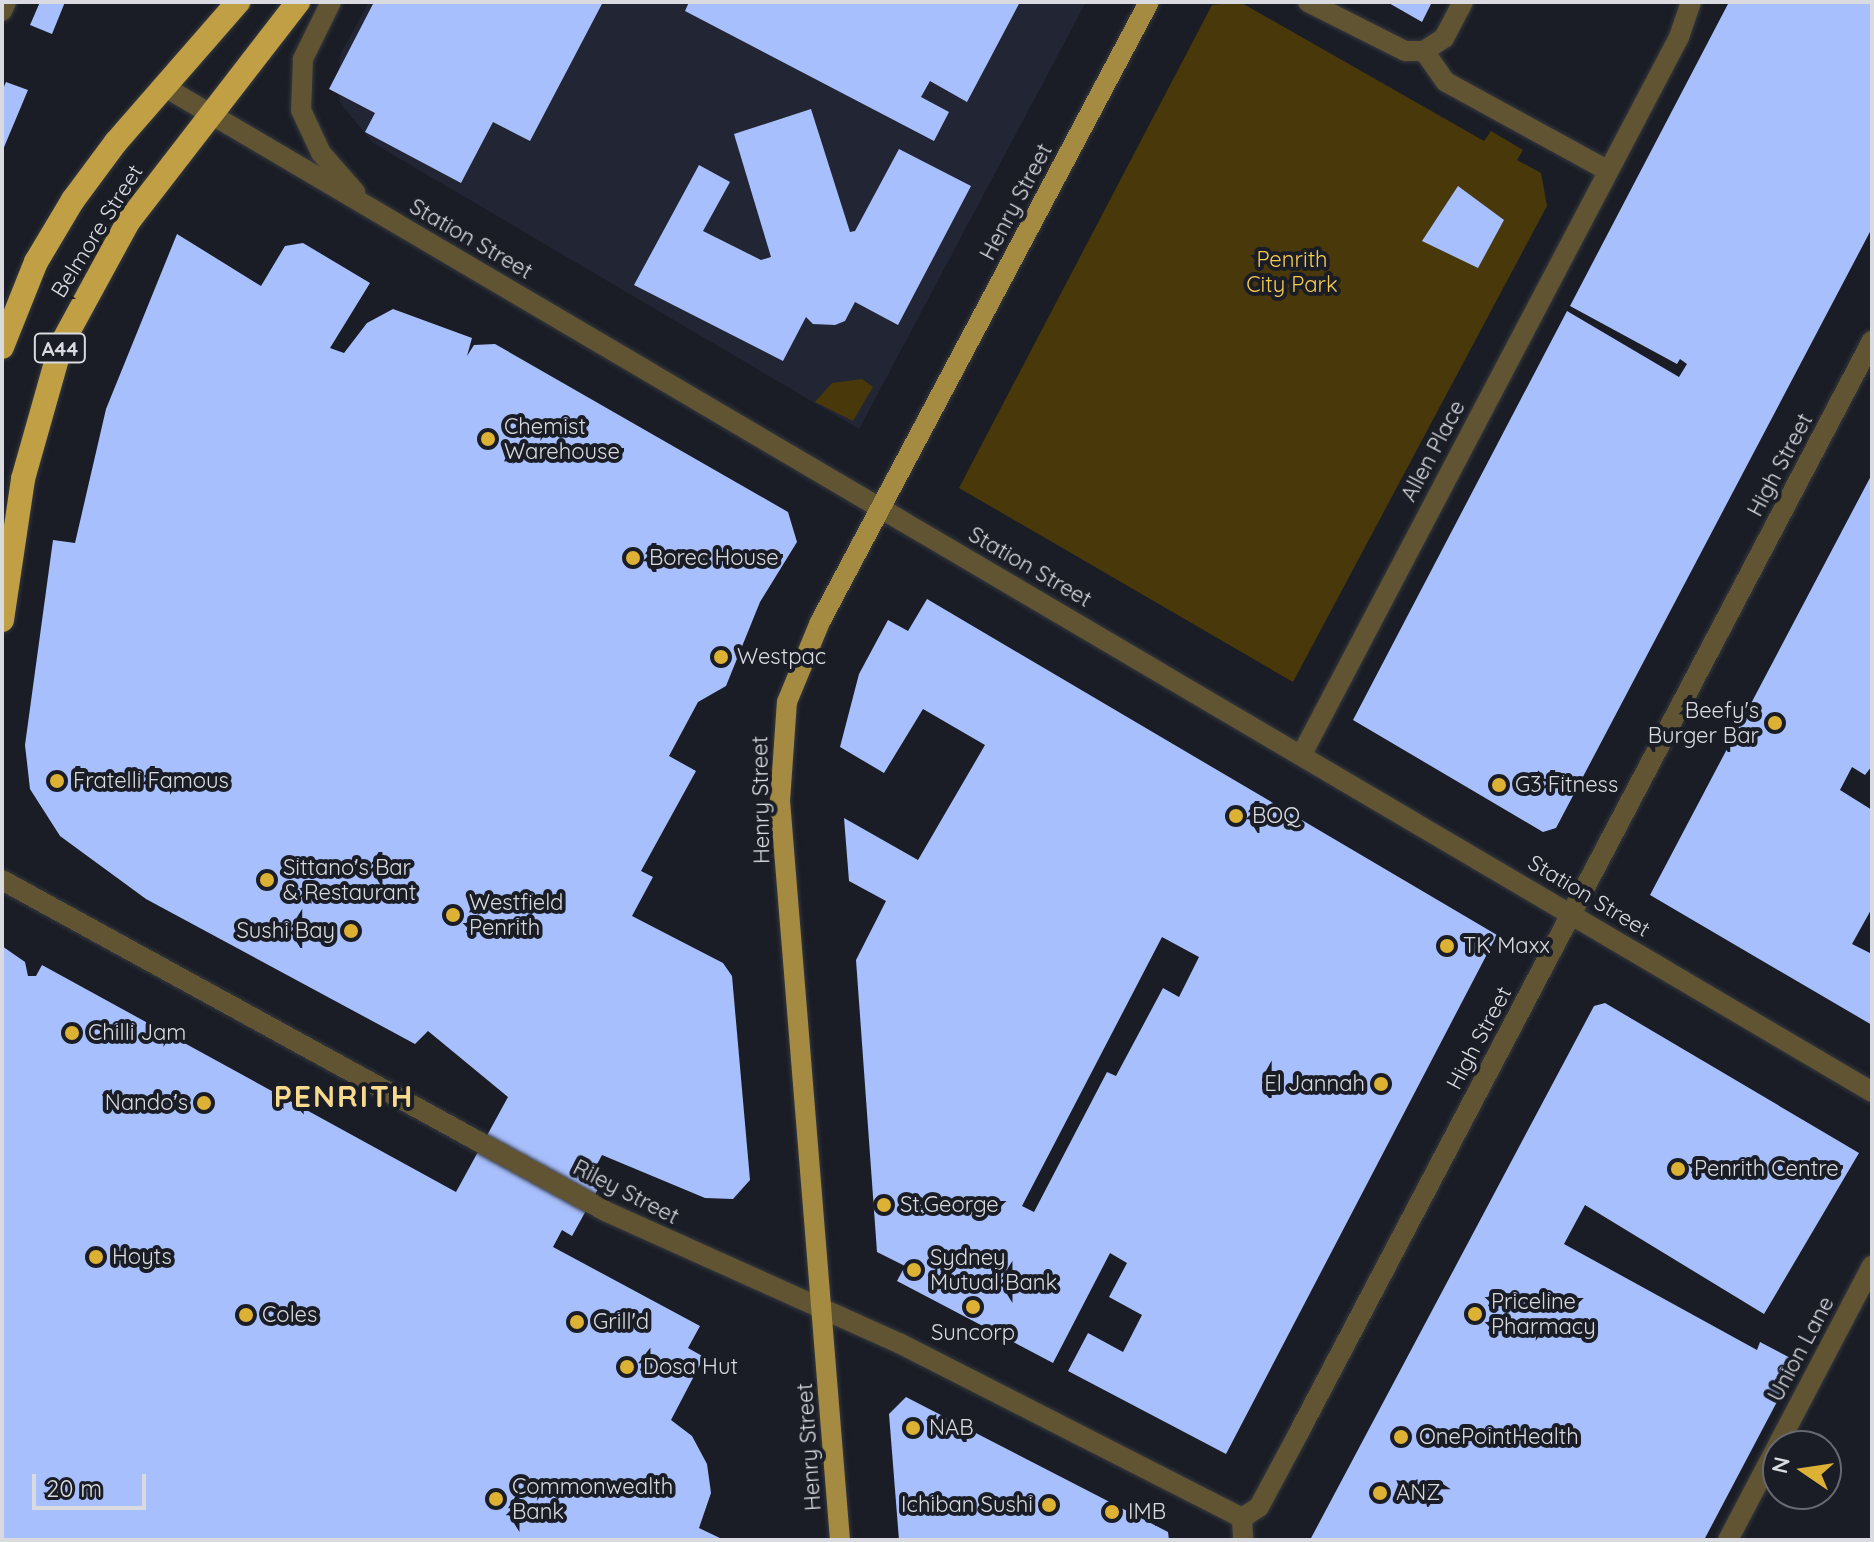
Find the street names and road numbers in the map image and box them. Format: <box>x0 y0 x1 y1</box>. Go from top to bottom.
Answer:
street label: Henry Street <box>974 139 1058 265</box>
street label: Belmore Street <box>46 160 148 302</box>
street label: Station Street <box>405 193 537 285</box>
road number: A44 <box>32 332 88 364</box>
street label: Allen Place <box>1395 396 1471 506</box>
street label: High Street <box>1742 409 1818 521</box>
street label: Station Street <box>964 521 1096 613</box>
street label: Henry Street <box>747 736 775 864</box>
street label: Station Street <box>1523 849 1655 943</box>
street label: High Street <box>1441 982 1517 1094</box>
street label: Riley Street <box>569 1154 683 1230</box>
street label: Union Lane <box>1762 1292 1840 1406</box>
street label: Henry Street <box>791 1382 827 1512</box>

